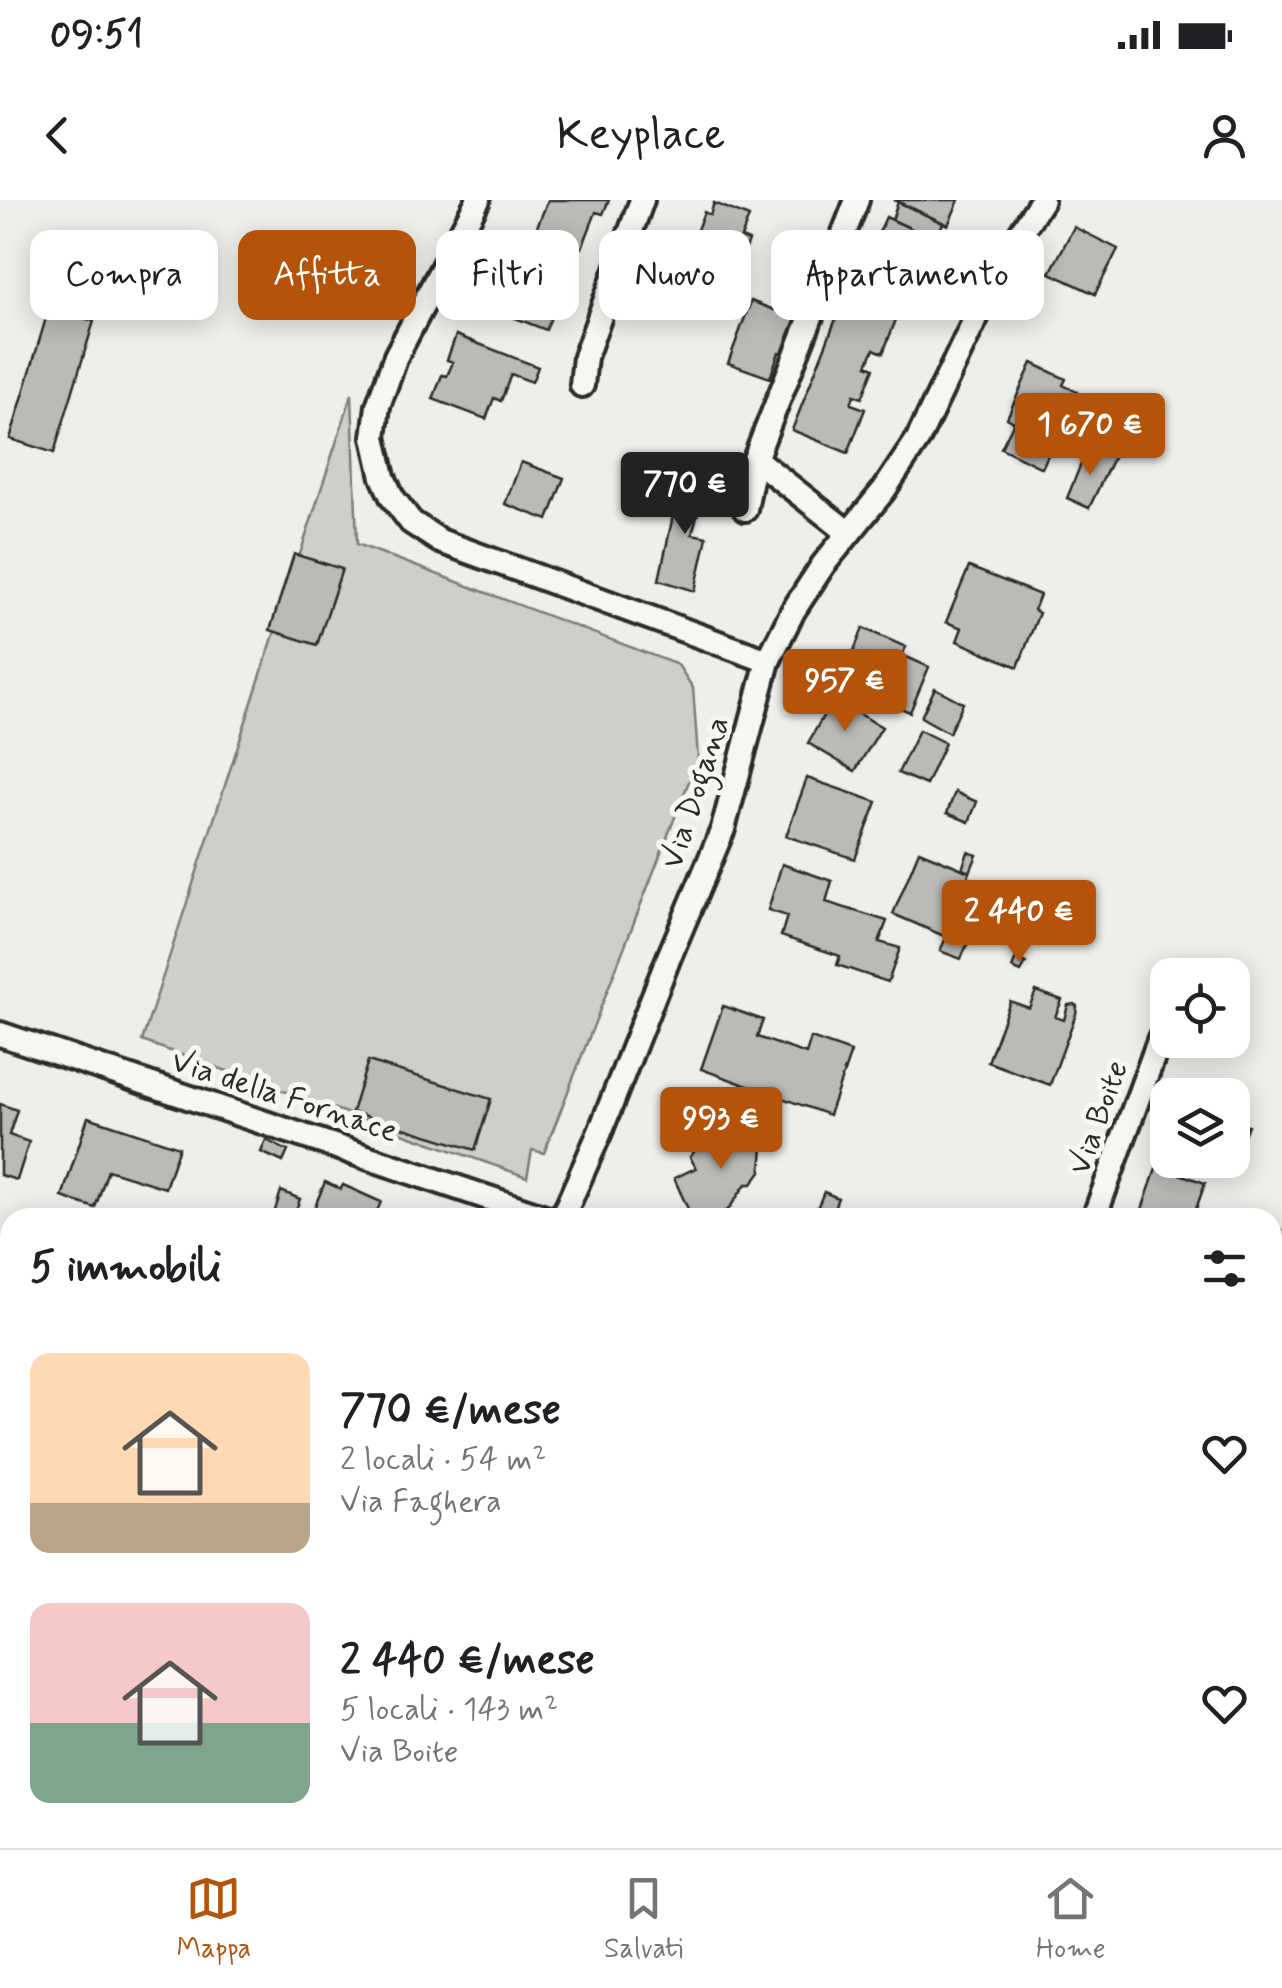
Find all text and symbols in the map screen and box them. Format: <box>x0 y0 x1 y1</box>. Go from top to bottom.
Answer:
text: 09:51 <box>50 11 143 60</box>
text: Keyplace <box>557 106 725 165</box>
icon: back <box>30 108 85 163</box>
icon: person <box>1197 108 1252 163</box>
chip: Compra <box>30 230 218 320</box>
chip: Affitta <box>238 230 416 320</box>
chip: Filtri <box>436 230 579 320</box>
chip: Nuovo <box>599 230 751 320</box>
chip: Appartamento <box>771 230 1044 320</box>
pin: 1 670 € <box>998 393 1182 478</box>
text: 1 670 € <box>1037 404 1143 446</box>
pin: 770 € <box>615 452 755 537</box>
text: 770 € <box>643 463 727 505</box>
pin: 957 € <box>775 649 915 734</box>
text: 957 € <box>805 660 885 702</box>
street label: Via Dogana <box>652 711 743 875</box>
pin: 2 440 € <box>927 880 1111 965</box>
text: 2 440 € <box>964 891 1074 933</box>
map controls <box>1150 958 1250 1178</box>
button: locate <box>1150 958 1250 1058</box>
street label: Via della Fornace <box>166 1040 403 1153</box>
street label: Via Boite <box>1059 1055 1139 1181</box>
button: layers <box>1150 1078 1250 1178</box>
pin: 993 € <box>651 1087 791 1172</box>
text: 993 € <box>682 1098 760 1140</box>
text: 5 immobili <box>30 1241 222 1296</box>
icon: filters <box>1197 1241 1252 1296</box>
text: 770 €/mese <box>340 1384 561 1439</box>
icon: home <box>110 1393 230 1513</box>
icon: heart <box>1197 1426 1252 1481</box>
text: 2 locali · 54 m² <box>340 1439 547 1481</box>
text: Via Faghera <box>340 1481 502 1523</box>
text: 2 440 €/mese <box>340 1634 595 1689</box>
icon: home <box>110 1643 230 1763</box>
icon: heart <box>1197 1676 1252 1731</box>
text: 5 locali · 143 m² <box>340 1689 558 1731</box>
text: Via Boite <box>340 1731 459 1773</box>
tab: Mappa <box>176 1871 251 1968</box>
tab: Salvati <box>604 1871 683 1968</box>
tab: Home <box>1036 1871 1106 1968</box>

